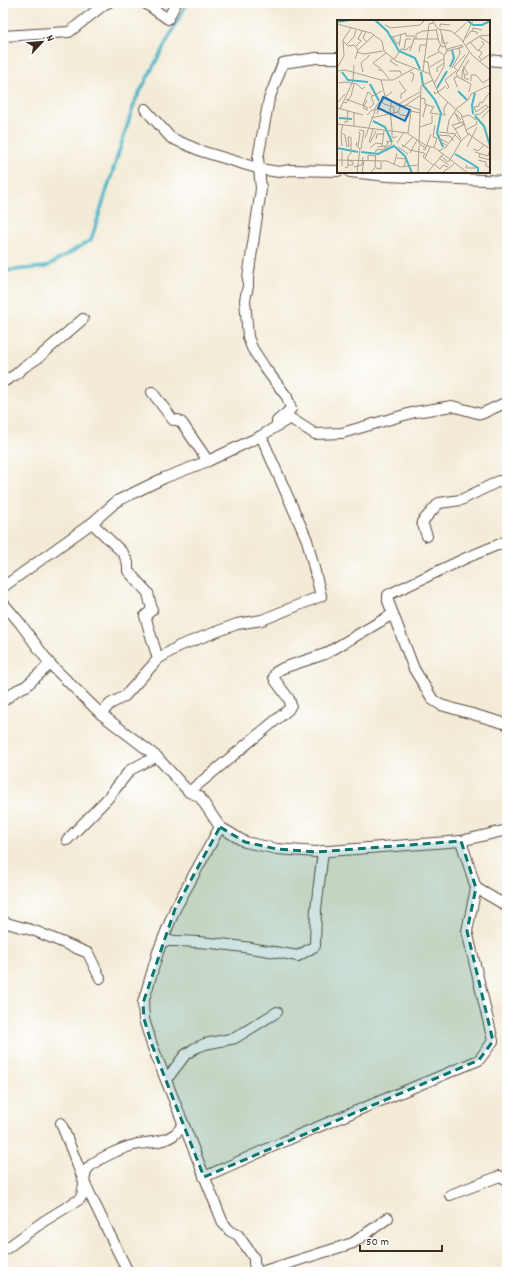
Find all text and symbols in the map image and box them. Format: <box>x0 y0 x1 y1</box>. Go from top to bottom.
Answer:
inset map <box>337 20 490 173</box>
north arrow <box>22 22 62 62</box>
text: N <box>41 33 58 45</box>
scale bar <box>360 1227 442 1253</box>
text: 50 m <box>366 1234 389 1251</box>

